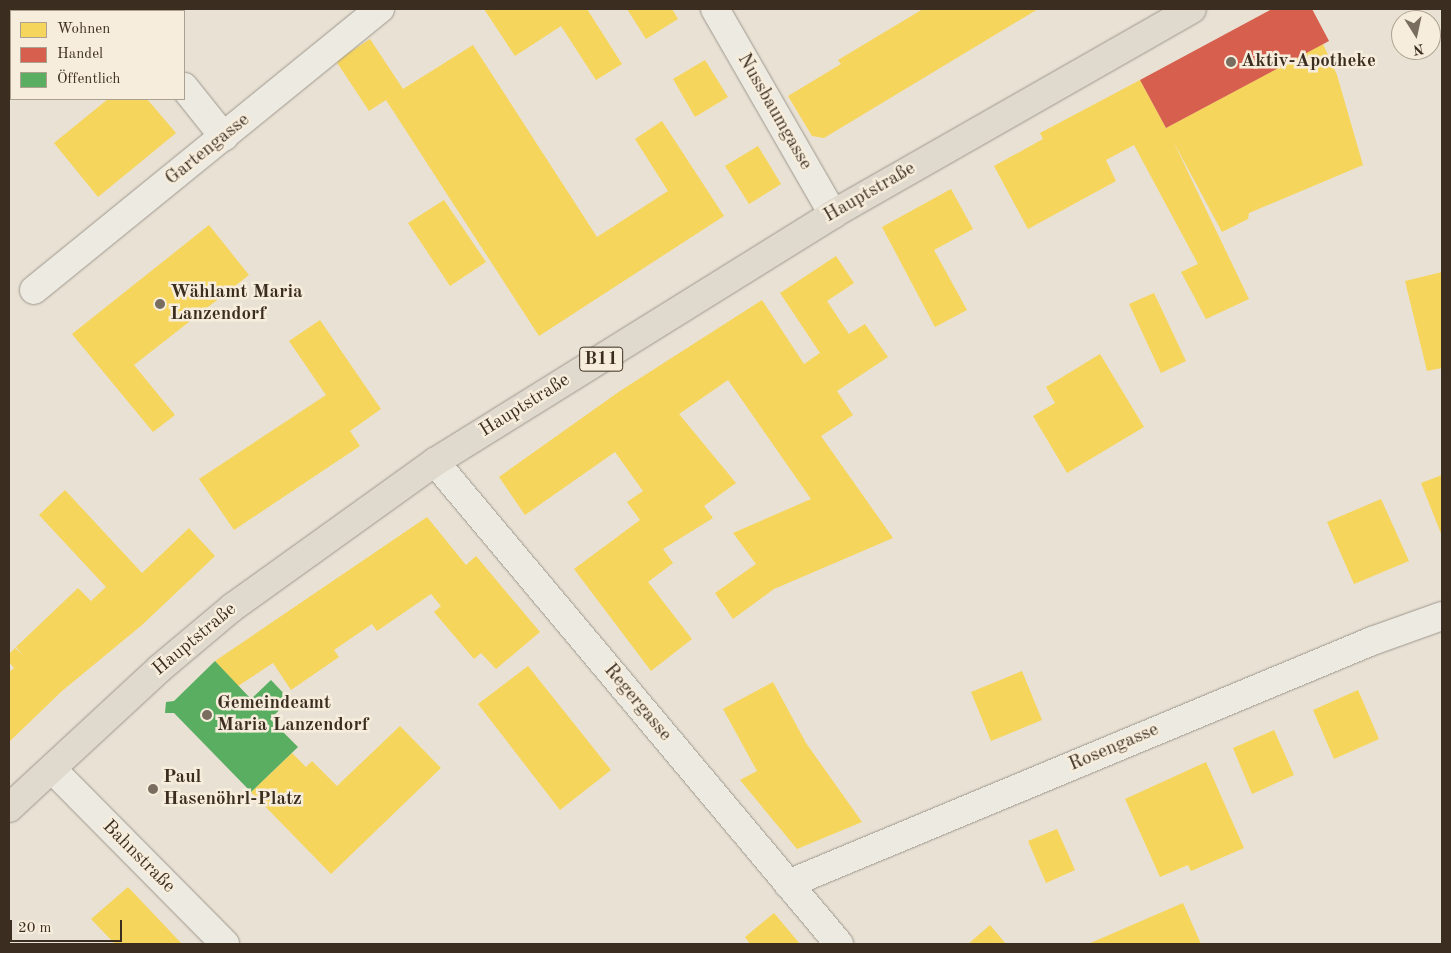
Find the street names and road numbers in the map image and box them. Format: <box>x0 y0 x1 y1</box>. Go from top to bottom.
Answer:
street label: Nussbaumgasse <box>732 50 816 174</box>
street label: Gartengasse <box>161 109 255 191</box>
street label: Hauptstraße <box>820 158 920 228</box>
road number: B11 <box>578 344 624 374</box>
street label: Hauptstraße <box>476 369 574 443</box>
street label: Hauptstraße <box>149 599 241 681</box>
street label: Regergasse <box>598 660 676 746</box>
street label: Rosengasse <box>1066 719 1162 777</box>
street label: Bahnstraße <box>97 816 179 898</box>

